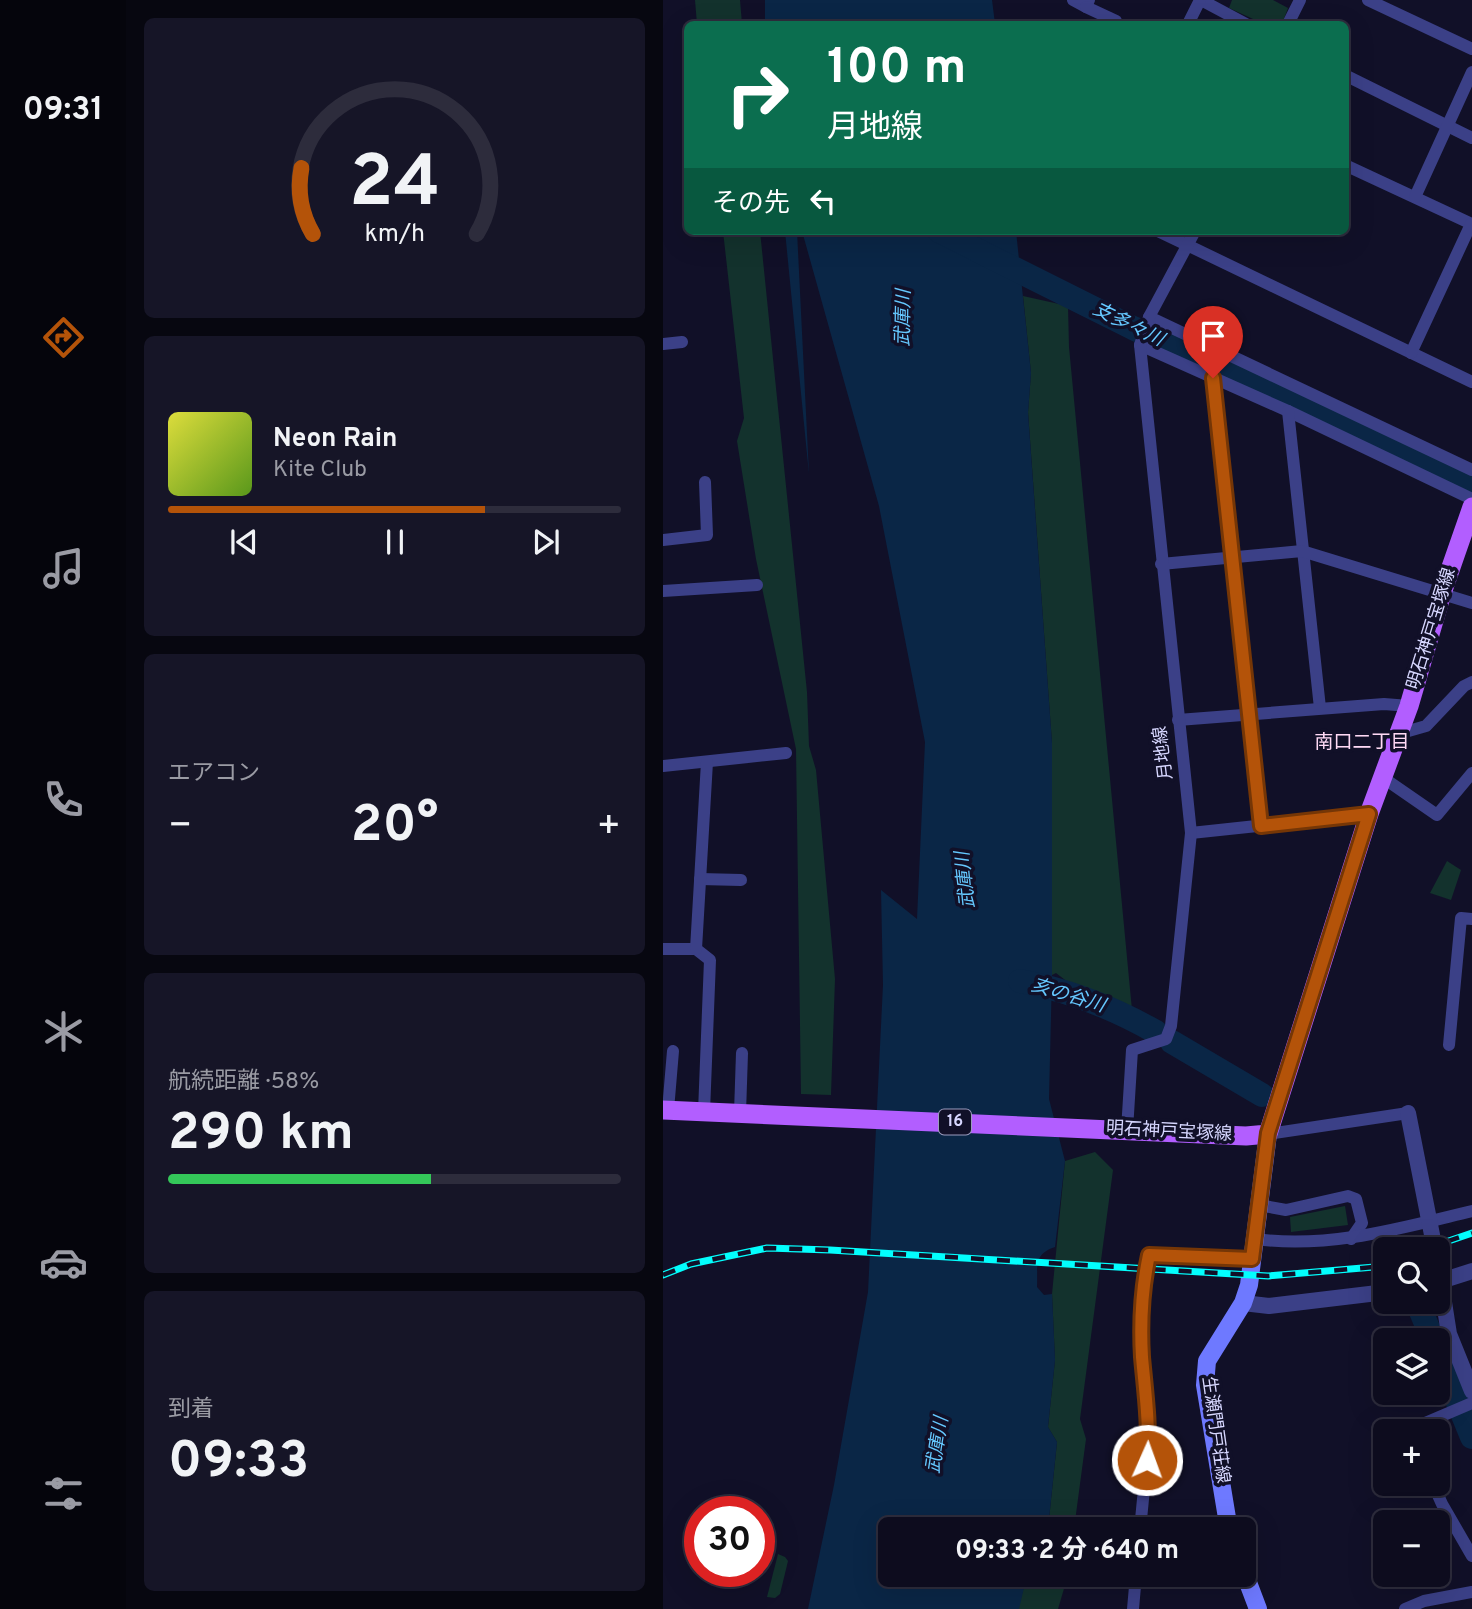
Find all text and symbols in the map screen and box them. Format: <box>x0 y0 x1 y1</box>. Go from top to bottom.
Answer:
text: 100 m <box>827 39 966 101</box>
icon: right <box>712 49 803 140</box>
text: 09:31 <box>23 91 103 131</box>
text: 月地線 <box>827 109 923 149</box>
text: 24 <box>349 140 440 232</box>
icon: left <box>804 182 842 220</box>
text: その先 <box>712 188 790 221</box>
text: km/h <box>364 219 425 251</box>
water label: 武庫川 <box>892 287 917 347</box>
water label: 支多々川 <box>1089 298 1169 353</box>
pin <box>1183 306 1243 378</box>
icon: directions <box>39 313 88 362</box>
icon: arrive <box>1194 317 1232 355</box>
text: Neon Rain <box>273 423 398 456</box>
text: Kite Club <box>273 456 367 485</box>
icon: previous <box>225 523 263 561</box>
icon: pause <box>376 523 414 561</box>
icon: next <box>527 523 565 561</box>
icon: music <box>39 544 88 593</box>
street label: 明石神戸宝塚線 <box>1403 565 1461 693</box>
street label: 月地線 <box>1149 725 1179 781</box>
district label: 南口二丁目 <box>1314 731 1410 755</box>
text: エアコン <box>168 760 260 789</box>
icon: phone <box>39 775 88 824</box>
text: 20° <box>351 794 438 860</box>
text: − <box>168 803 193 852</box>
text: + <box>596 803 621 852</box>
water label: 武庫川 <box>951 848 981 910</box>
water label: 亥の谷川 <box>1028 973 1110 1019</box>
icon: climate <box>39 1007 88 1056</box>
text: 航続距離 · 58% <box>168 1068 319 1097</box>
text: 290 km <box>168 1102 354 1168</box>
road number: 16 <box>939 1110 971 1134</box>
street label: 明石神戸宝塚線 <box>1105 1117 1233 1147</box>
map controls <box>1373 1237 1450 1587</box>
button: search <box>1373 1237 1450 1314</box>
icon: car <box>39 1238 88 1287</box>
button: layers <box>1373 1328 1450 1405</box>
street label: 生瀬門戸荘線 <box>1196 1375 1234 1485</box>
text: 到着 <box>168 1396 214 1425</box>
water label: 武庫川 <box>922 1413 955 1475</box>
button: + <box>1373 1419 1450 1496</box>
position arrow <box>1110 1423 1184 1497</box>
text: 09:33 <box>168 1430 309 1496</box>
icon: filters <box>39 1469 88 1518</box>
speed limit sign: 30 <box>684 1496 775 1587</box>
button: − <box>1373 1510 1450 1587</box>
text: 09:33 · 2 分 · 640 m <box>955 1535 1179 1568</box>

